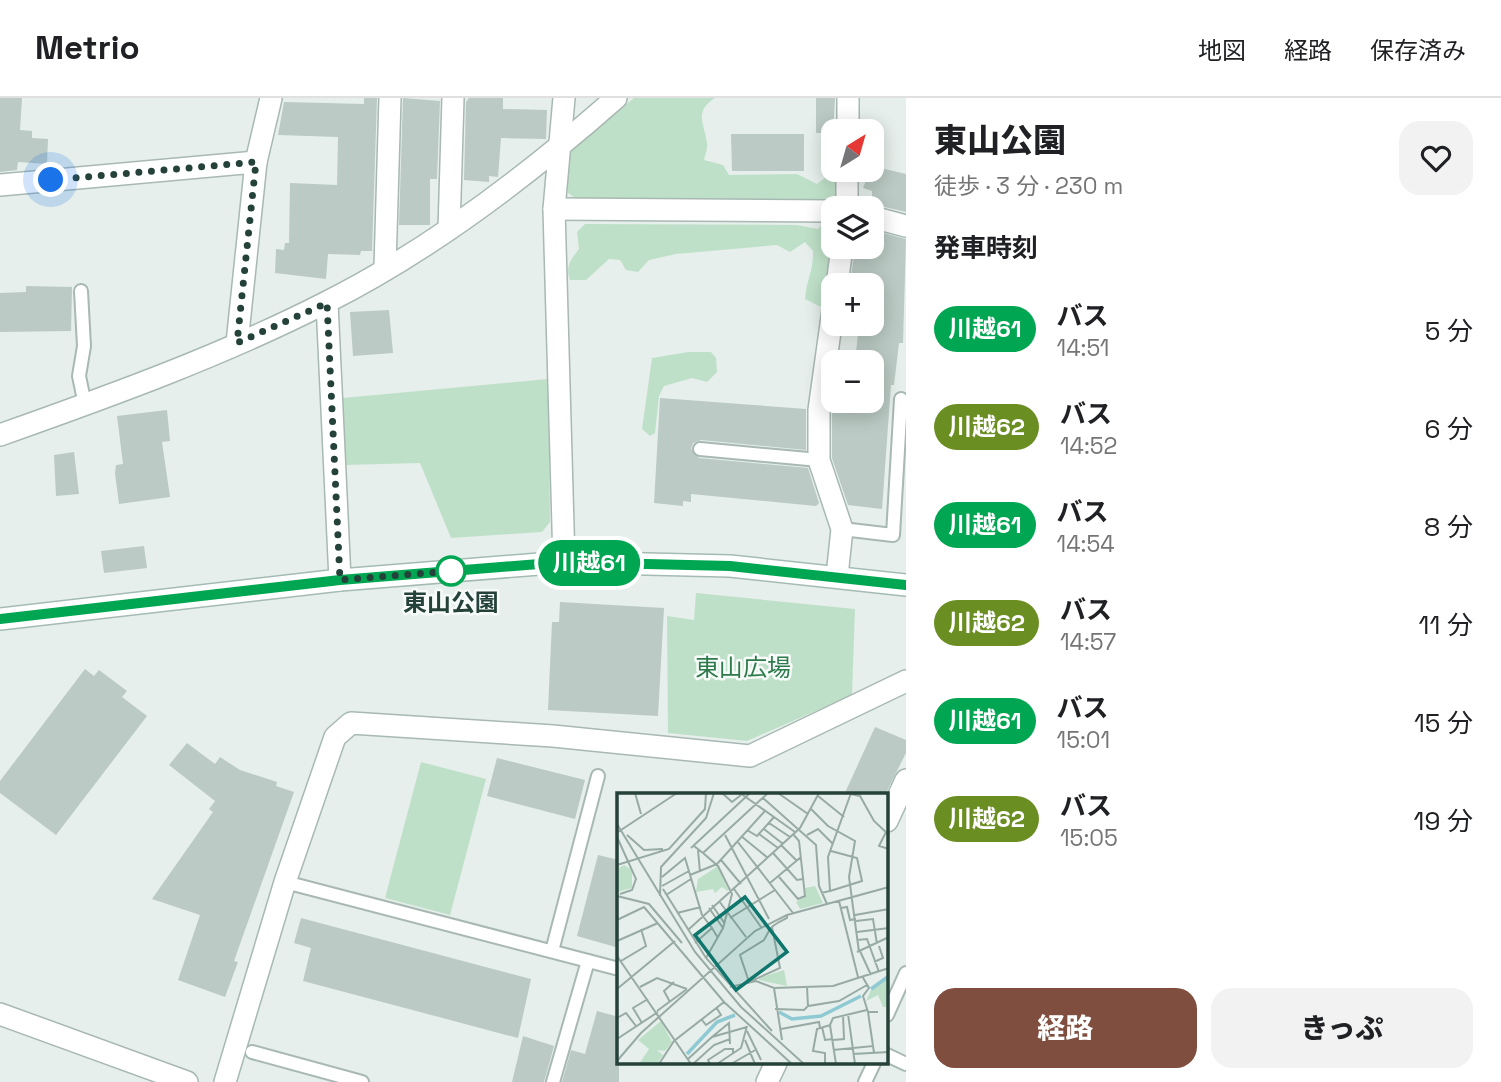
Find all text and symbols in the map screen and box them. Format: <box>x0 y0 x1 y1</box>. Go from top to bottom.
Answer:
text: Metrio <box>35 27 140 69</box>
text: 地図 <box>1198 35 1246 66</box>
text: 経路 <box>1284 35 1332 66</box>
text: 保存済み <box>1370 35 1466 66</box>
north arrow <box>821 119 884 182</box>
map controls <box>821 119 884 413</box>
text: 東山公園 <box>934 120 1066 162</box>
button: heart <box>1399 121 1473 195</box>
your location <box>33 162 68 197</box>
text: 徒歩 · 3 分 · 230 m <box>934 171 1123 201</box>
button: layers <box>821 196 884 259</box>
text: 発車時刻 <box>934 231 1038 265</box>
button: + <box>821 273 884 336</box>
text: バス <box>1057 299 1109 333</box>
text: 川越61 <box>948 313 1022 344</box>
text: 5 分 <box>1425 314 1473 348</box>
text: 14:51 <box>1057 333 1109 363</box>
button: − <box>821 350 884 413</box>
text: バス <box>1060 397 1112 431</box>
text: 川越62 <box>948 411 1025 442</box>
text: 6 分 <box>1424 412 1473 446</box>
text: 14:52 <box>1060 431 1117 461</box>
text: バス <box>1057 495 1109 529</box>
text: 川越61 <box>948 509 1022 540</box>
text: 8 分 <box>1424 510 1473 544</box>
text: 14:54 <box>1057 529 1115 559</box>
line badge: 川越61 <box>540 540 638 586</box>
text: 川越61 <box>552 547 626 578</box>
marker: 東山公園 <box>436 556 466 586</box>
place label: 東山公園 <box>403 587 499 618</box>
text: バス <box>1060 593 1112 627</box>
text: 川越62 <box>948 607 1025 638</box>
text: 11 分 <box>1419 608 1473 642</box>
text: 14:57 <box>1060 627 1116 657</box>
park label: 東山広場 <box>695 652 791 683</box>
text: バス <box>1057 691 1109 725</box>
text: 川越61 <box>948 705 1022 736</box>
text: 15 分 <box>1414 706 1473 740</box>
text: 15:01 <box>1057 725 1110 755</box>
text: バス <box>1060 789 1112 823</box>
inset map <box>617 793 888 1065</box>
text: 川越62 <box>948 803 1025 834</box>
text: 19 分 <box>1414 804 1473 838</box>
text: 15:05 <box>1060 823 1118 853</box>
button: 経路 <box>934 988 1197 1068</box>
button: きっぷ <box>1211 988 1473 1068</box>

